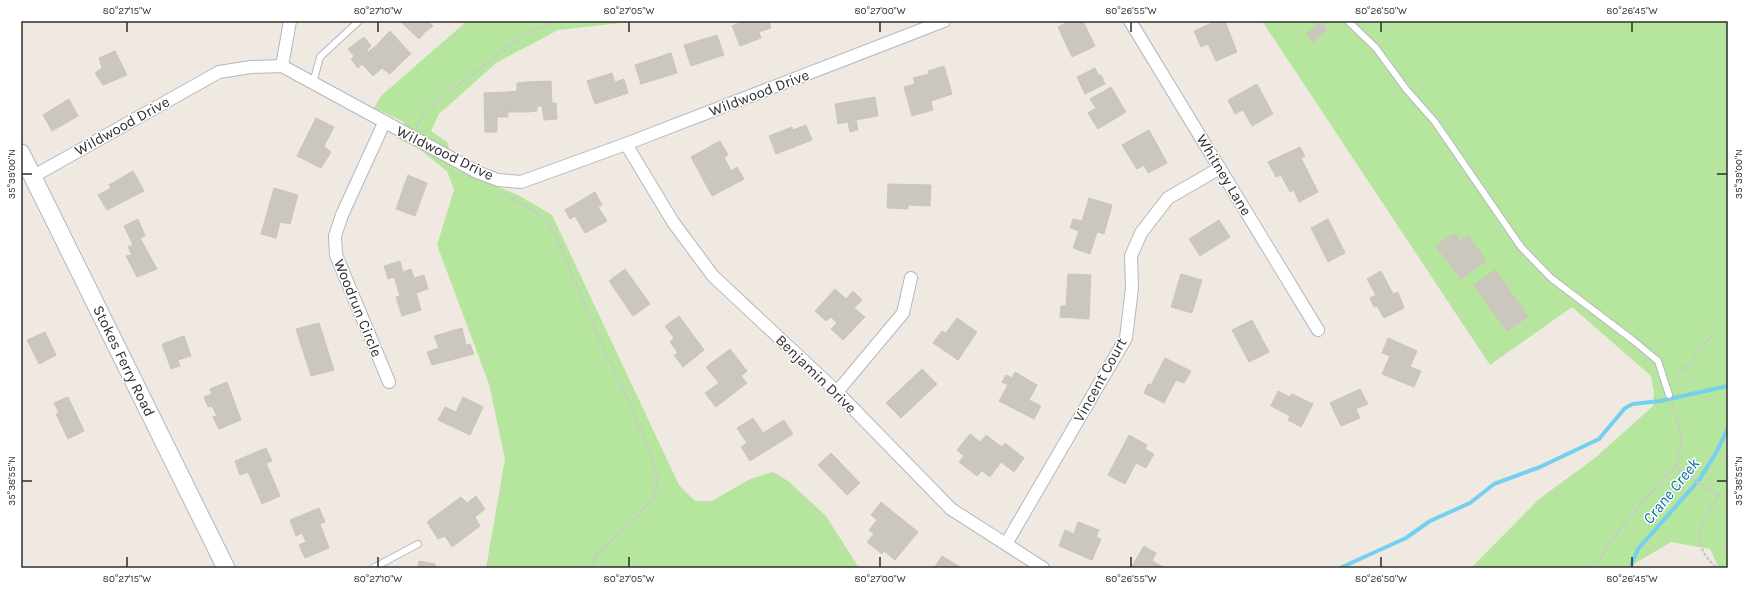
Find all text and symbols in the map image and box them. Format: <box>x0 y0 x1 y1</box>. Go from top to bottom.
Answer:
text: 80°27'15"W <box>103 5 151 17</box>
text: 80°27'10"W <box>354 5 402 17</box>
text: 80°27'05"W <box>604 5 655 17</box>
text: 80°27'00"W <box>854 5 906 17</box>
text: 80°26'55"W <box>1105 5 1157 17</box>
text: 80°26'50"W <box>1355 5 1407 17</box>
text: 80°26'45"W <box>1606 5 1658 17</box>
street label: Wildwood Drive <box>706 66 812 120</box>
street label: Wildwood Drive <box>71 93 173 159</box>
street label: Wildwood Drive <box>394 122 496 184</box>
street label: Whitney Lane <box>1193 131 1255 219</box>
text: 35°39'00"N <box>6 149 18 199</box>
text: 35°39'00"N <box>1733 149 1745 199</box>
street label: Woodrun Circle <box>330 256 386 360</box>
street label: Stokes Ferry Road <box>89 302 159 420</box>
street label: Benjamin Drive <box>772 331 860 417</box>
street label: Vincent Court <box>1070 335 1131 425</box>
water label: Crane Creek <box>1639 454 1704 528</box>
text: 35°38'55"N <box>6 456 18 506</box>
text: 35°38'55"N <box>1733 456 1745 506</box>
text: 80°27'15"W <box>103 573 151 585</box>
text: 80°27'10"W <box>354 573 402 585</box>
text: 80°27'05"W <box>604 573 655 585</box>
text: 80°27'00"W <box>854 573 906 585</box>
text: 80°26'55"W <box>1105 573 1157 585</box>
text: 80°26'50"W <box>1355 573 1407 585</box>
text: 80°26'45"W <box>1606 573 1658 585</box>

